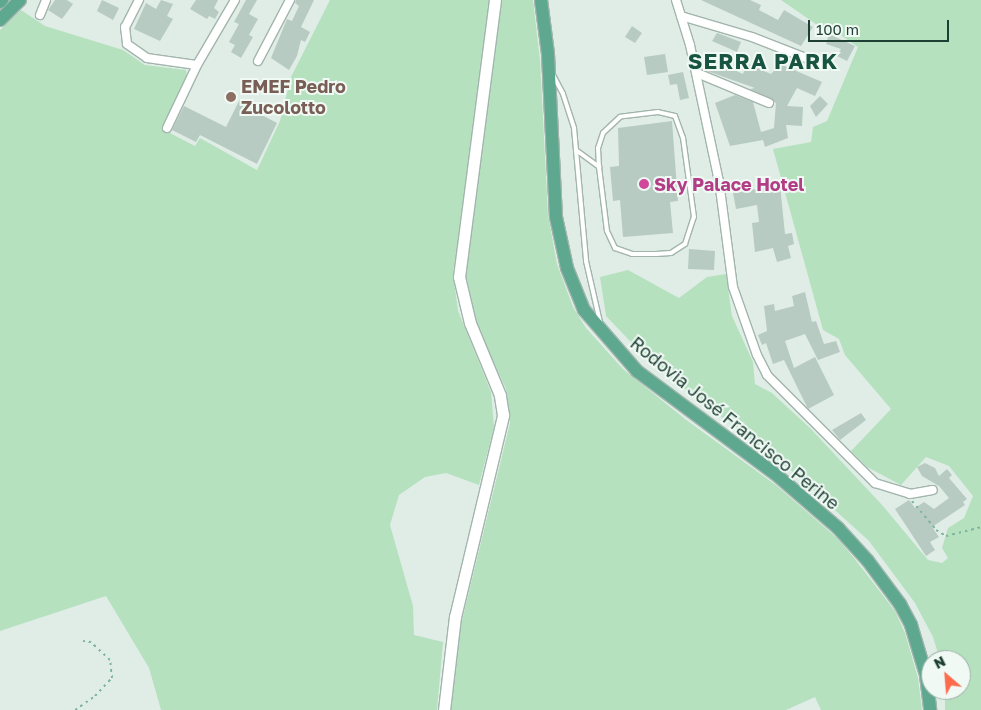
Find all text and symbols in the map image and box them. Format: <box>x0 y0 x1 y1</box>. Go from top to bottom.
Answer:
scale bar <box>811 10 952 42</box>
text: 100 m <box>816 20 859 38</box>
district label: SERRA PARK <box>687 48 839 74</box>
place label: EMEF Pedro Zucolotto <box>241 76 346 118</box>
marker: EMEF Pedro Zucolotto <box>225 91 237 103</box>
place label: Sky Palace Hotel <box>654 173 804 195</box>
marker: Sky Palace Hotel <box>638 178 650 190</box>
street label: Rodovia José Francisco Perine <box>626 332 844 514</box>
north arrow <box>921 650 971 700</box>
text: N <box>931 652 948 672</box>

